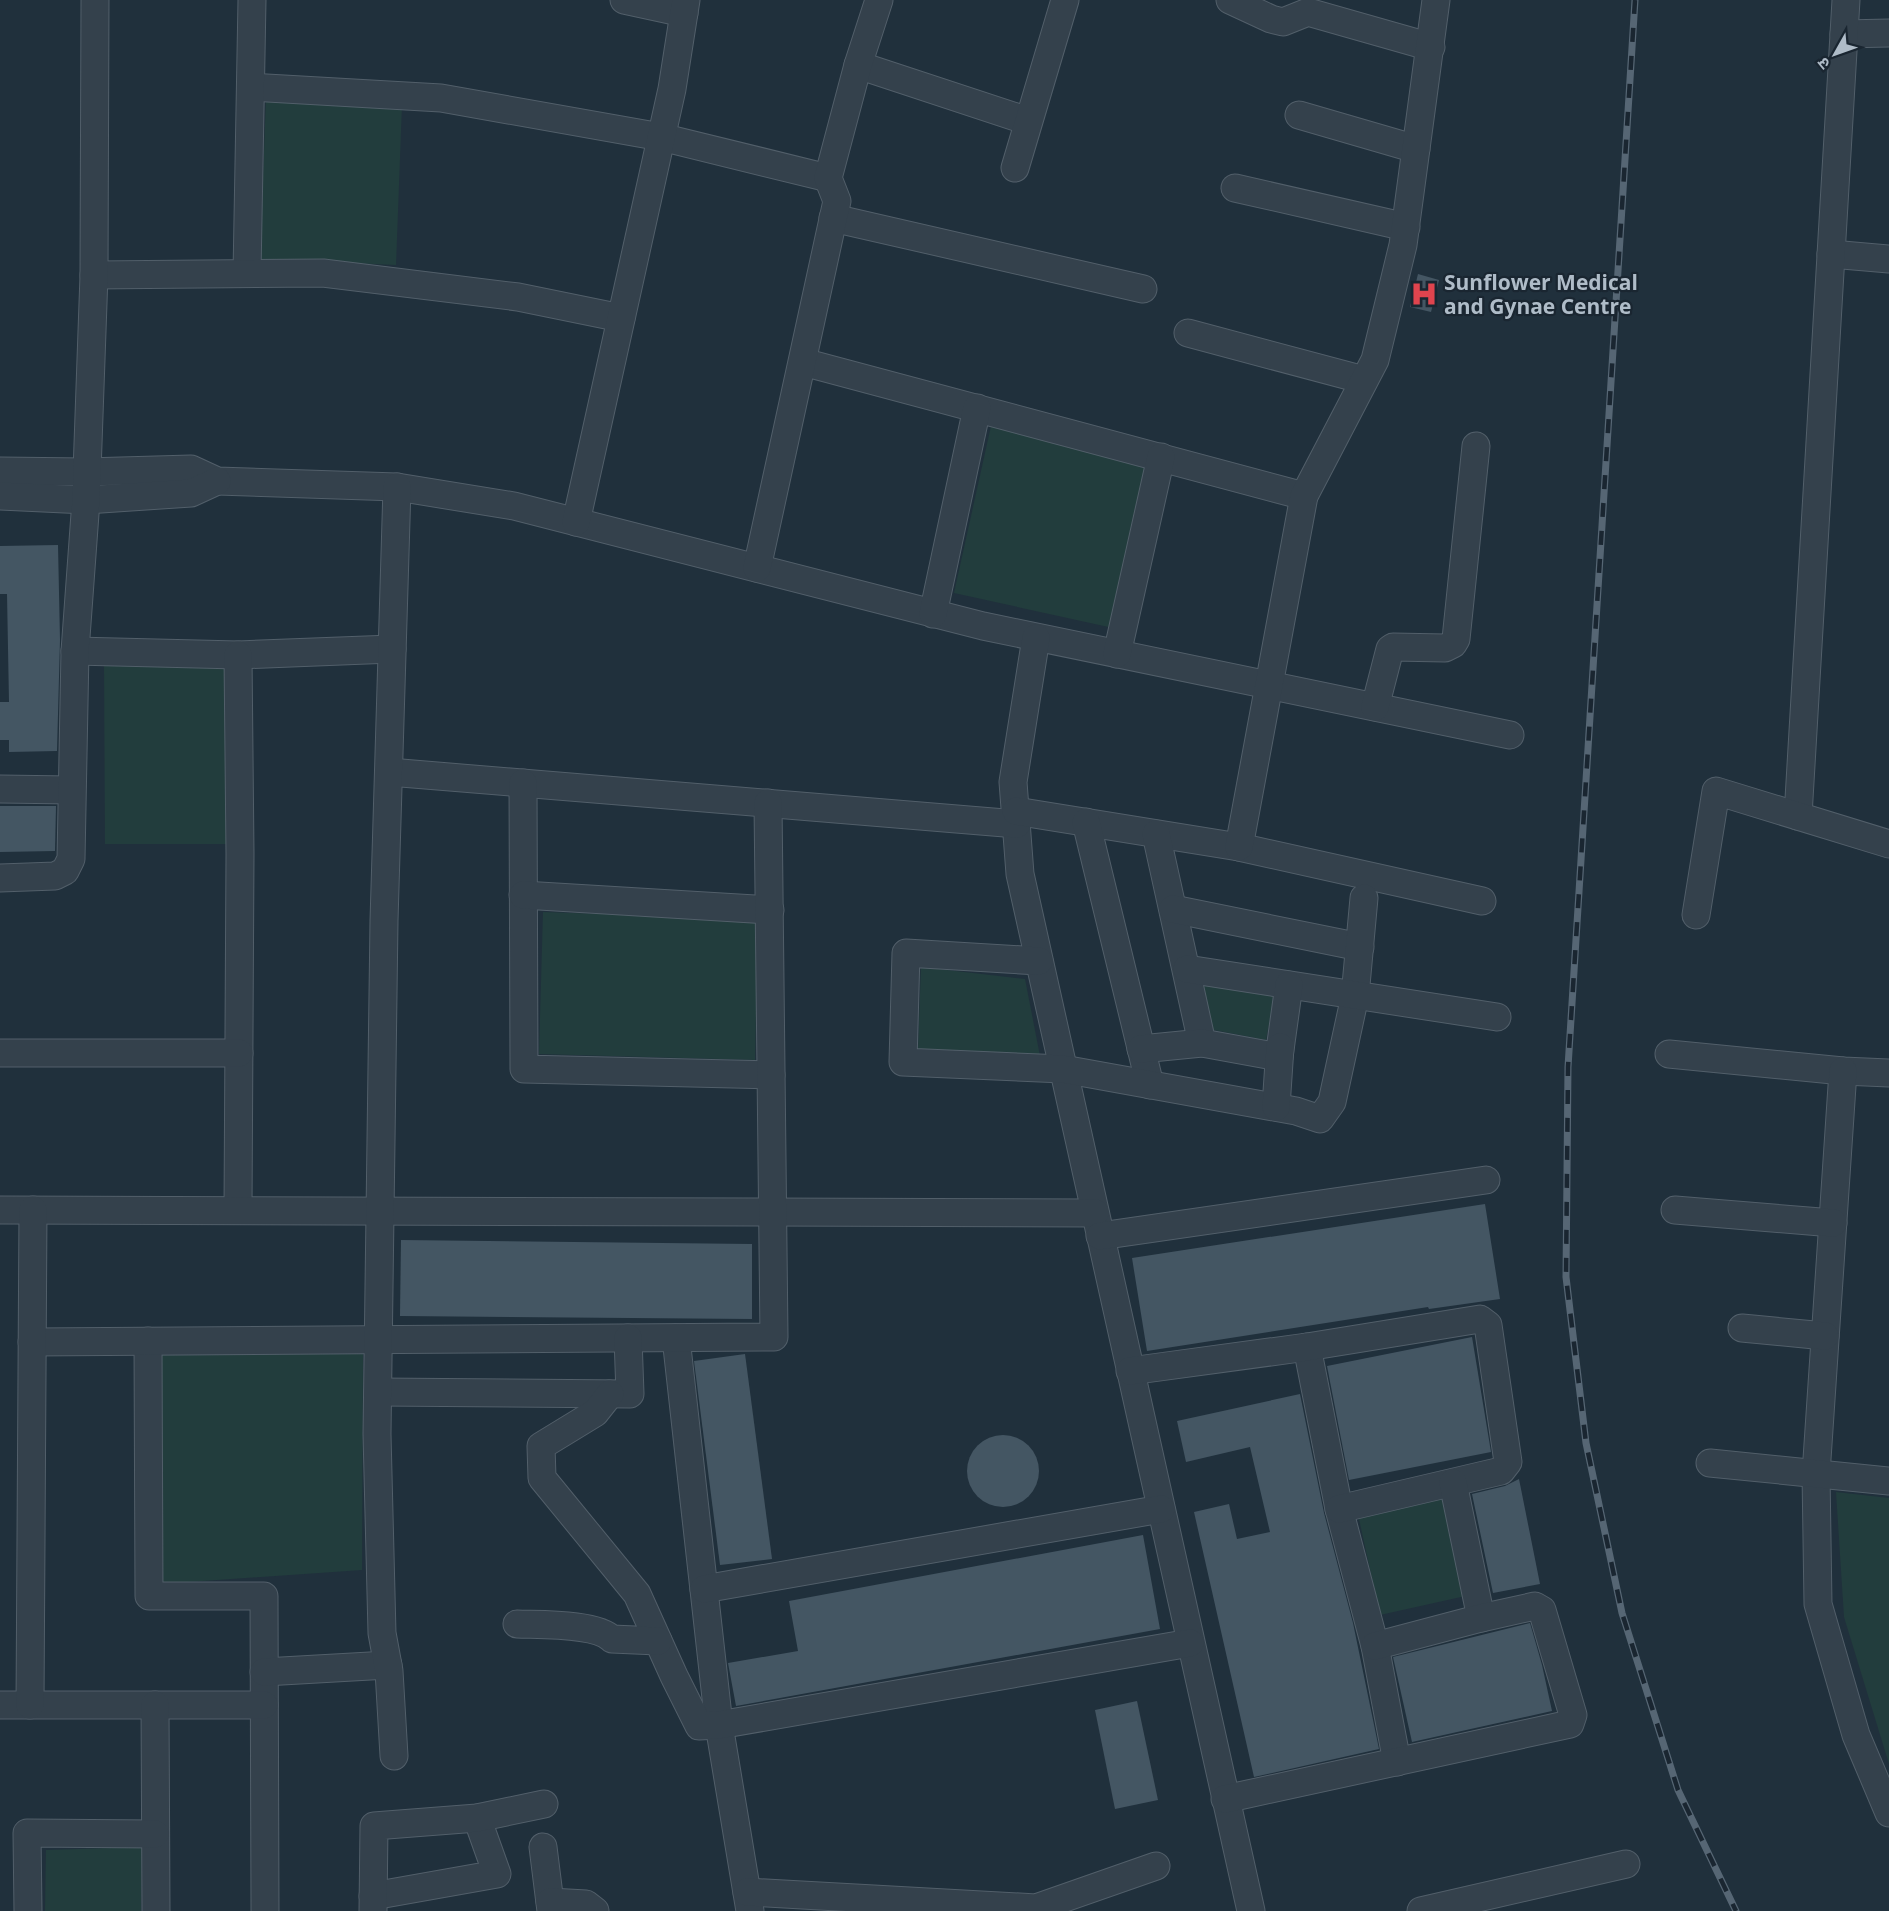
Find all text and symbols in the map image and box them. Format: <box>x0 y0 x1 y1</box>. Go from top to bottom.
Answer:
north arrow <box>1805 24 1865 84</box>
text: उ <box>1812 53 1835 74</box>
place label: Sunflower Medical and Gynae Centre <box>1444 268 1638 320</box>
hospital icon: Sunflower Medical and Gynae Centre <box>1409 279 1439 309</box>

